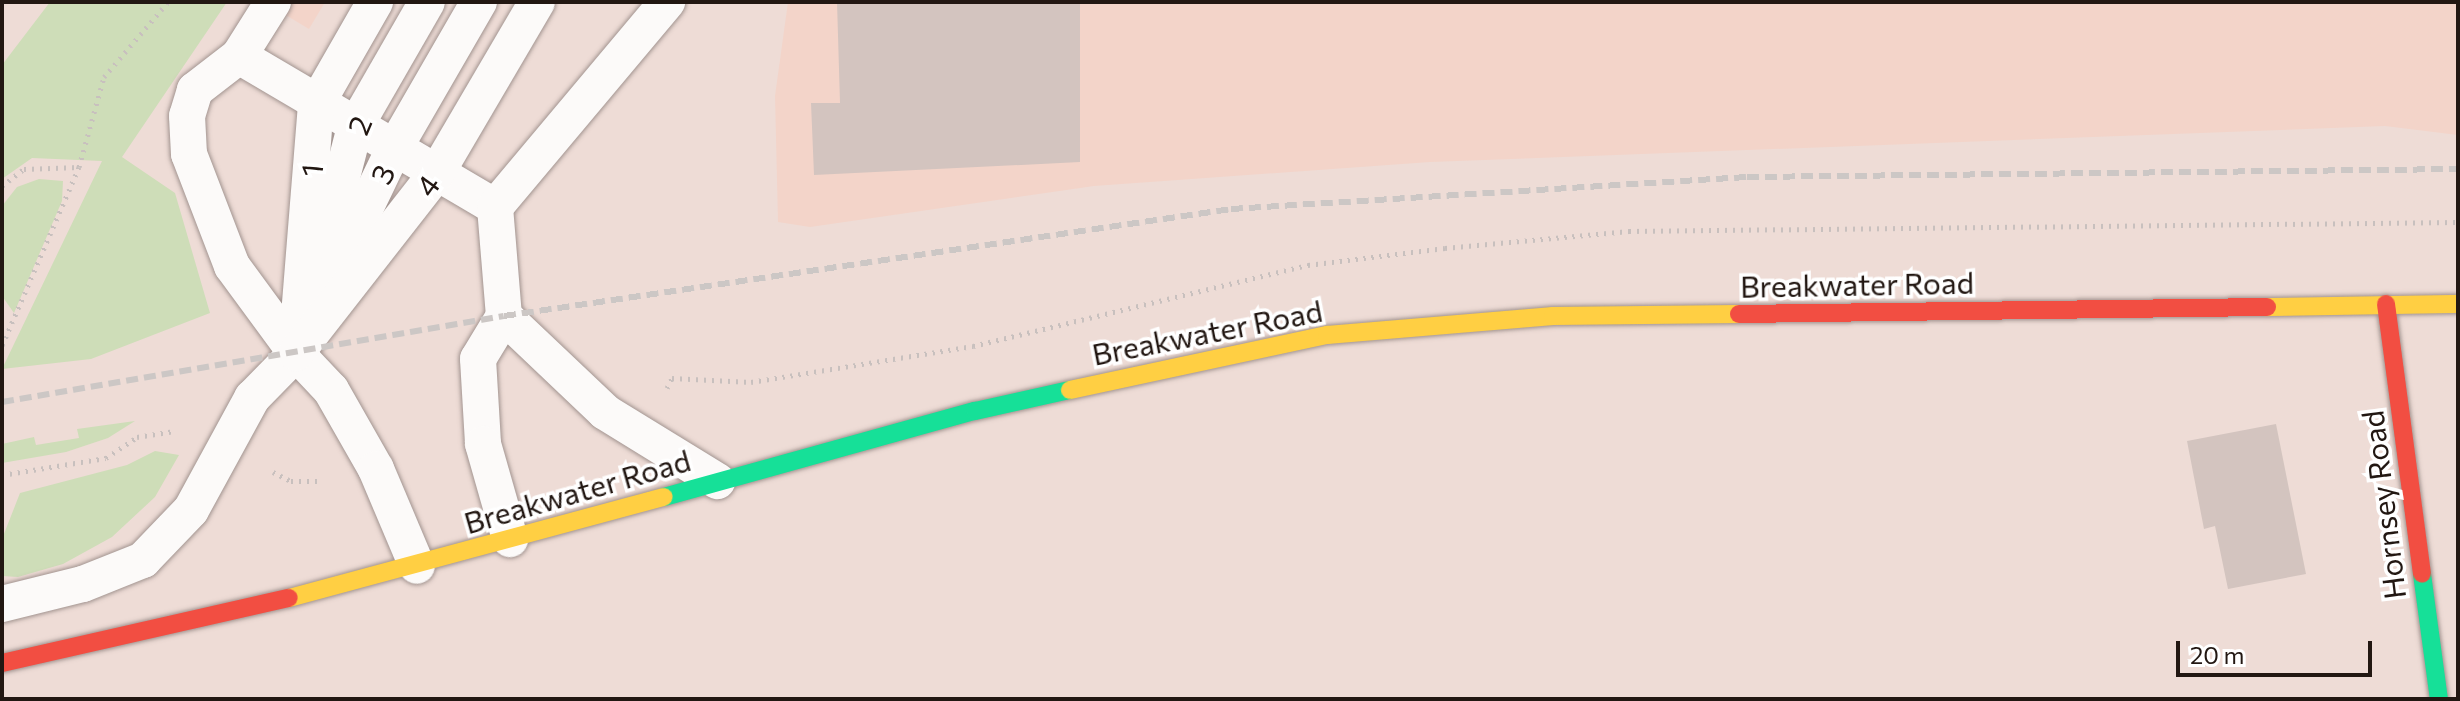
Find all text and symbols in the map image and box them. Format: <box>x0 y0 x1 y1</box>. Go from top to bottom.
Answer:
street label: 2 <box>339 110 379 140</box>
street label: 3 <box>362 158 402 190</box>
street label: 1 <box>293 162 329 178</box>
street label: 4 <box>407 167 447 203</box>
street label: Breakwater Road <box>1740 264 1974 304</box>
street label: Breakwater Road <box>1089 292 1325 372</box>
street label: Hornsey Road <box>2354 409 2412 601</box>
street label: Breakwater Road <box>460 441 694 541</box>
scale bar <box>2180 625 2376 675</box>
text: 20 m <box>2190 640 2244 669</box>

